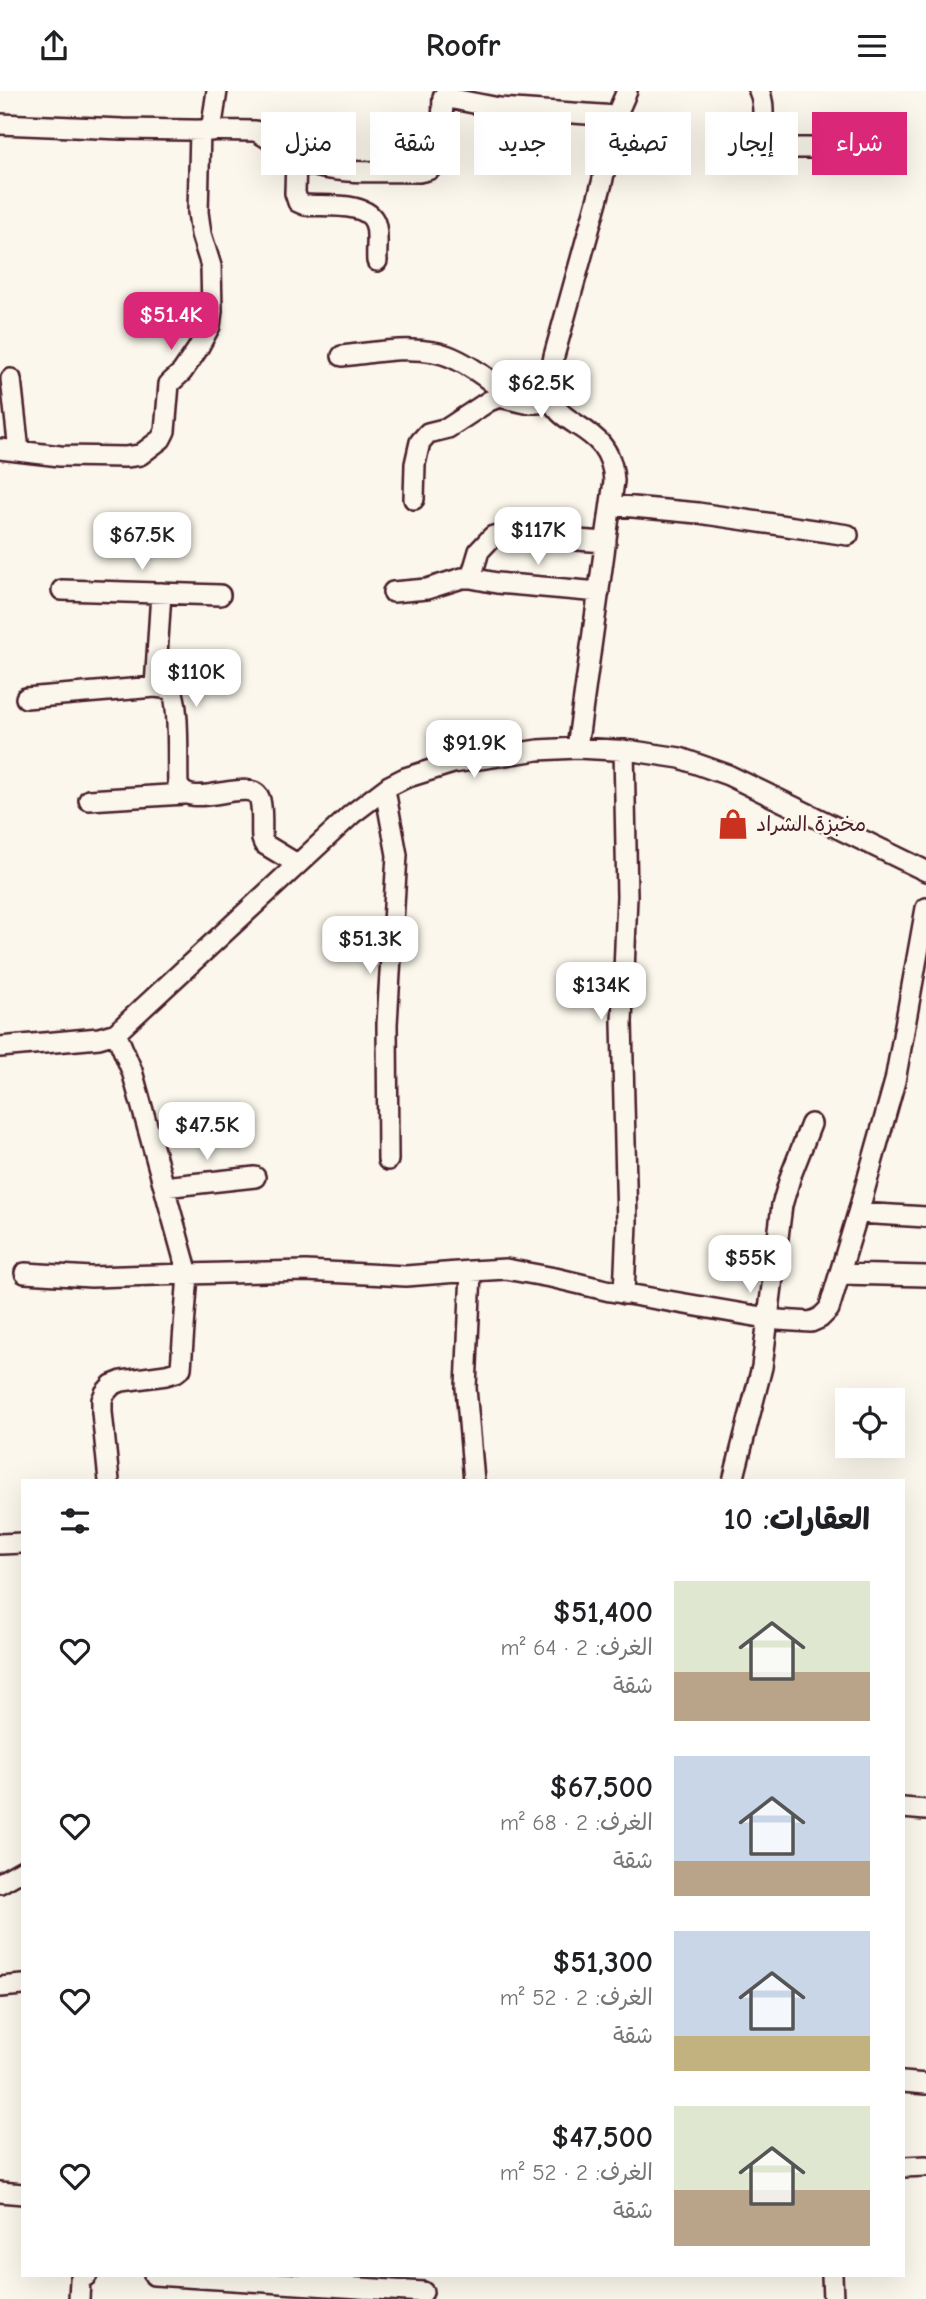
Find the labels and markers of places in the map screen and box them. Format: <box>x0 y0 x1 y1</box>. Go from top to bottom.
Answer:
pin: $51.4K <box>114 293 228 352</box>
pin: $62.5K <box>484 361 598 420</box>
pin: $117K <box>489 507 587 567</box>
pin: $67.5K <box>85 512 199 572</box>
pin: $110K <box>147 649 245 709</box>
pin: $91.9K <box>417 721 531 780</box>
shop icon: مخبزة الشراد <box>716 807 750 841</box>
place label: مخبزة الشراد <box>756 812 866 837</box>
pin: $51.3K <box>313 917 427 976</box>
pin: $134K <box>552 963 650 1022</box>
pin: $47.5K <box>150 1103 264 1162</box>
pin: $55K <box>709 1235 791 1295</box>

